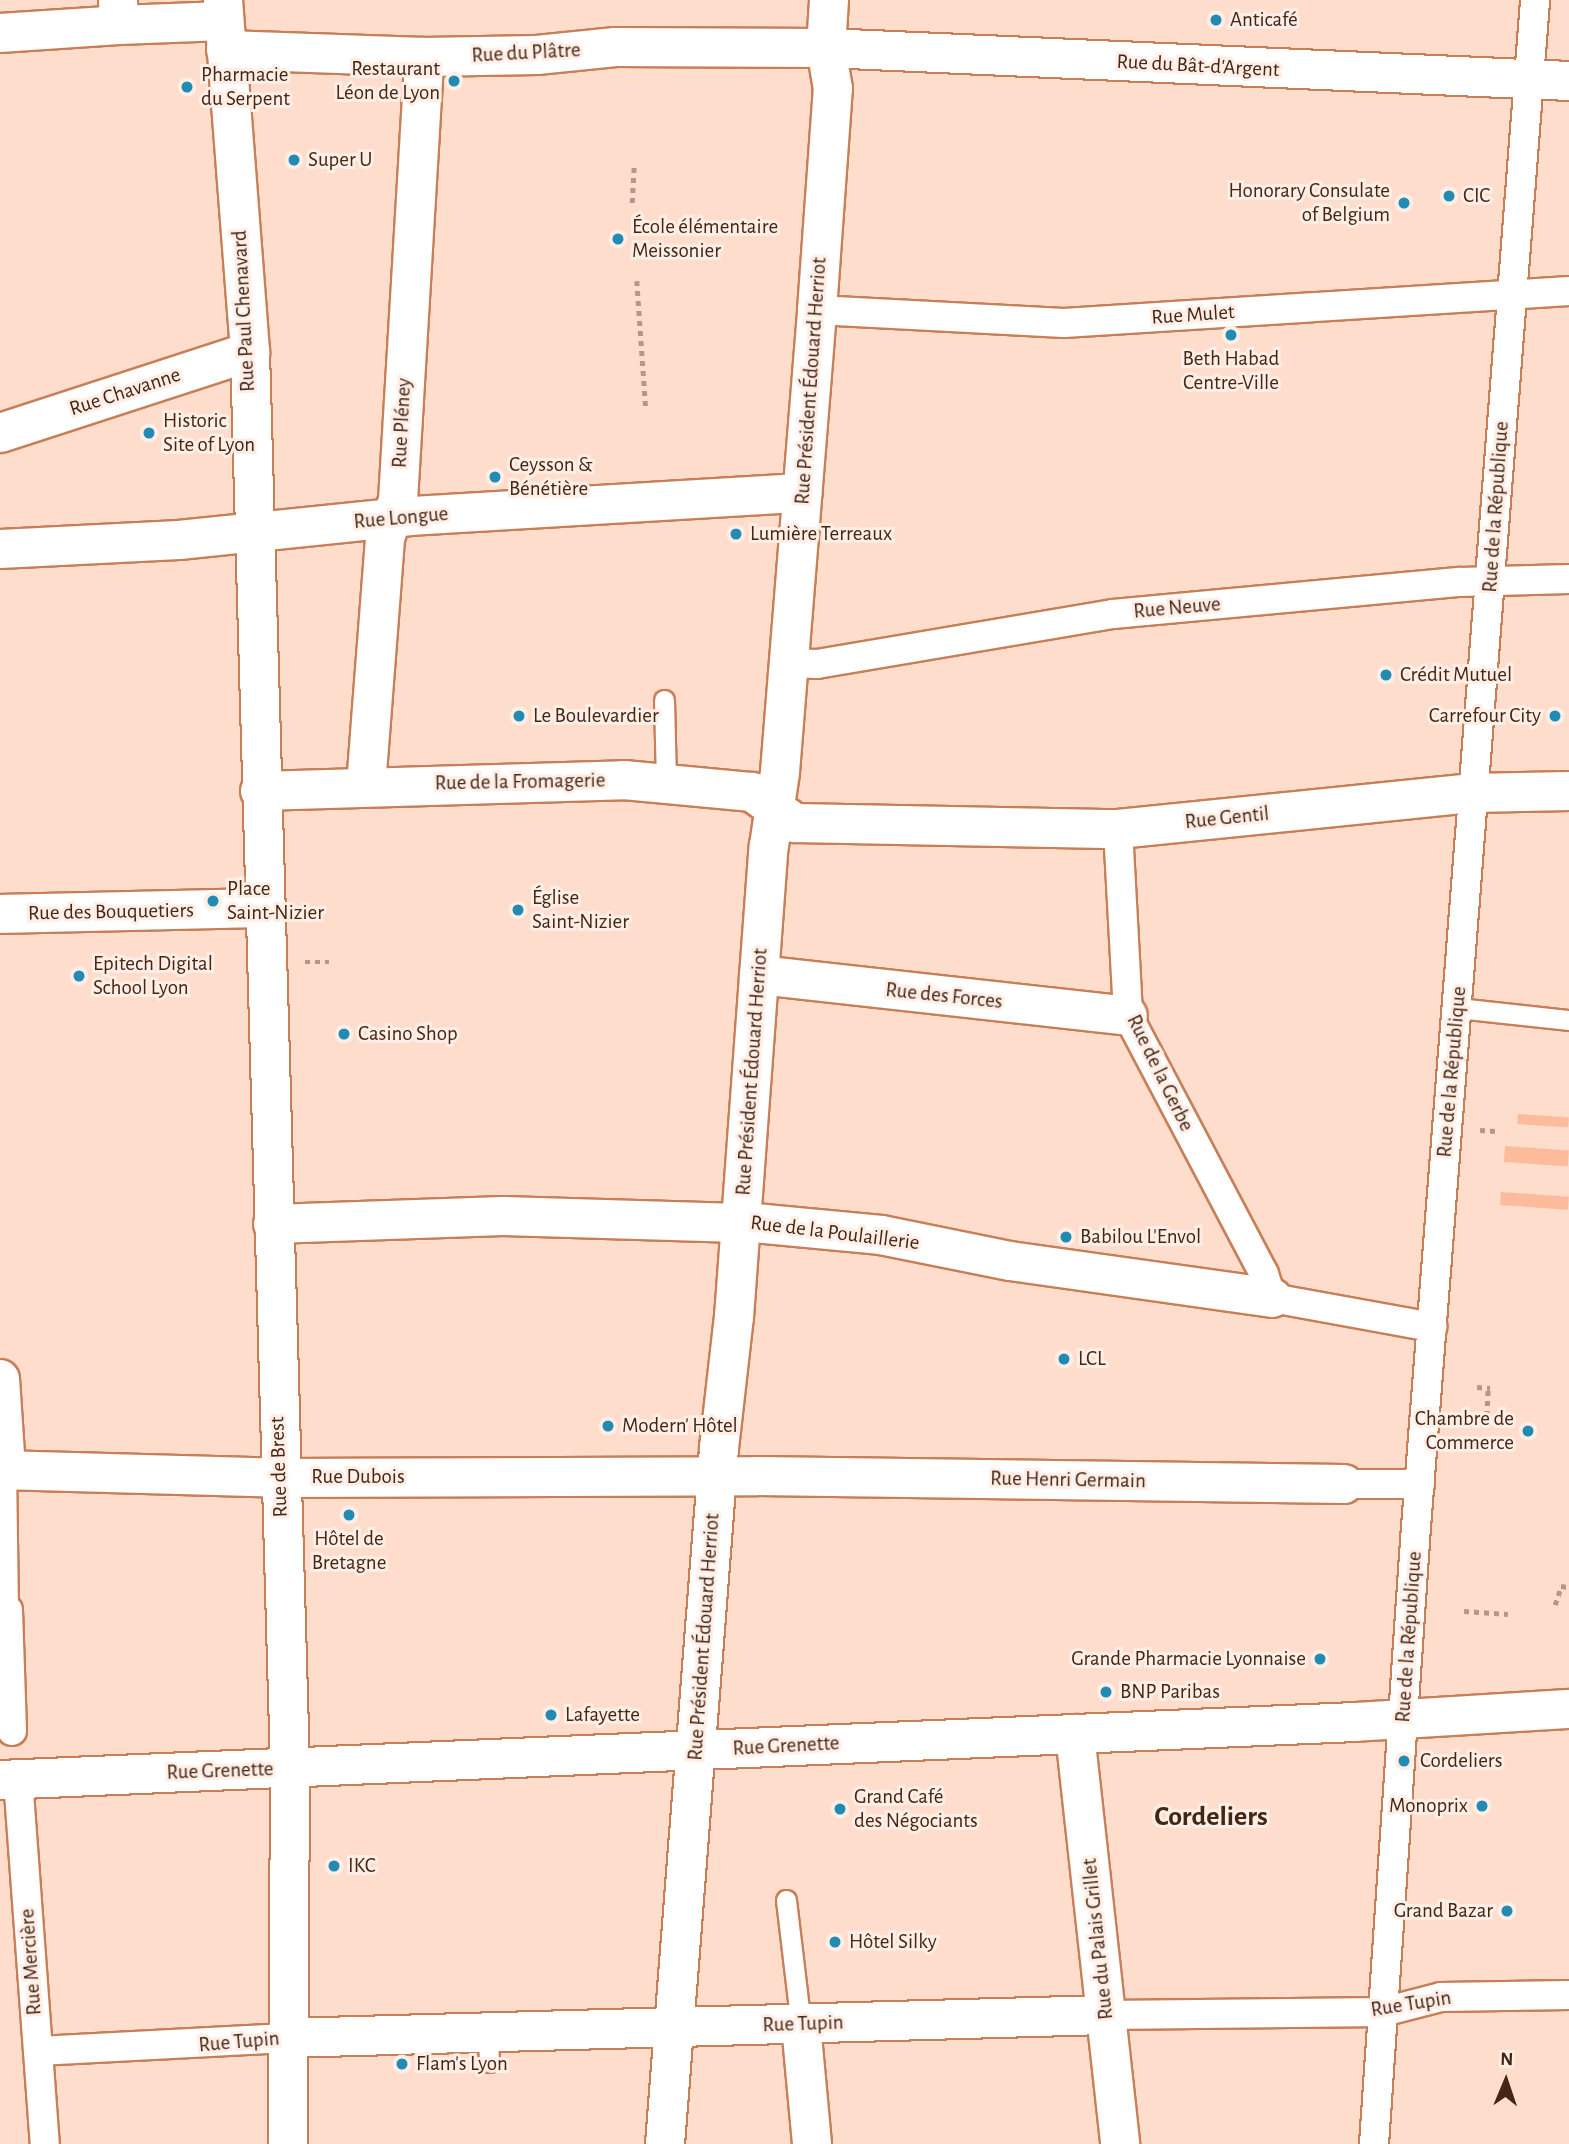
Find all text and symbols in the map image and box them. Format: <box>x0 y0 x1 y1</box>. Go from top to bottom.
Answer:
place label: Anticafé <box>1230 7 1298 33</box>
marker: Anticafé <box>1208 12 1224 28</box>
street label: Rue du Plâtre <box>471 38 581 68</box>
street label: Rue du Bât-d'Argent <box>1116 49 1280 83</box>
place label: Restaurant Léon de Lyon <box>336 56 440 106</box>
place label: Pharmacie du Serpent <box>201 62 290 112</box>
marker: Restaurant Léon de Lyon <box>446 73 462 89</box>
marker: Pharmacie du Serpent <box>179 79 195 95</box>
place label: Super U <box>308 147 372 173</box>
marker: Super U <box>286 152 302 168</box>
place label: Honorary Consulate of Belgium <box>1229 178 1390 228</box>
place label: CIC <box>1463 183 1490 209</box>
marker: CIC <box>1441 188 1457 204</box>
marker: Honorary Consulate of Belgium <box>1396 195 1412 211</box>
place label: École élémentaire Meissonier <box>632 214 778 264</box>
street label: Rue Paul Chenavard <box>227 229 261 393</box>
marker: École élémentaire Meissonier <box>610 231 626 247</box>
street label: Rue Président Édouard Herriot <box>790 256 832 506</box>
street label: Rue Mulet <box>1150 300 1236 330</box>
marker: Beth Habad Centre-Ville <box>1223 327 1239 343</box>
place label: Beth Habad Centre-Ville <box>1183 346 1279 396</box>
street label: Rue Chavanne <box>66 362 184 422</box>
street label: Rue Pléney <box>387 377 417 469</box>
place label: Historic Site of Lyon <box>163 408 255 458</box>
street label: Rue de la République <box>1477 421 1515 593</box>
marker: Historic Site of Lyon <box>141 425 157 441</box>
place label: Ceysson & Bénétière <box>509 452 593 502</box>
marker: Ceysson & Bénétière <box>487 469 503 485</box>
street label: Rue Longue <box>353 501 449 535</box>
place label: Lumière Terreaux <box>750 521 892 547</box>
marker: Lumière Terreaux <box>728 526 744 542</box>
street label: Rue Neuve <box>1132 592 1222 624</box>
place label: Crédit Mutuel <box>1400 662 1512 688</box>
marker: Crédit Mutuel <box>1378 667 1394 683</box>
place label: Le Boulevardier <box>533 703 659 729</box>
place label: Carrefour City <box>1429 703 1541 729</box>
marker: Le Boulevardier <box>511 708 527 724</box>
marker: Carrefour City <box>1547 708 1563 724</box>
street label: Rue de la Fromagerie <box>434 768 606 796</box>
street label: Rue Gentil <box>1184 801 1270 835</box>
place label: Place Saint-Nizier <box>227 876 324 926</box>
place label: Église Saint-Nizier <box>532 885 629 935</box>
marker: Place Saint-Nizier <box>205 893 221 909</box>
street label: Rue des Bouquetiers <box>28 898 194 926</box>
marker: Église Saint-Nizier <box>510 902 526 918</box>
street label: Rue Président Édouard Herriot <box>731 947 773 1197</box>
place label: Epitech Digital School Lyon <box>93 951 213 1001</box>
marker: Epitech Digital School Lyon <box>71 968 87 984</box>
street label: Rue des Forces <box>884 977 1004 1015</box>
street label: Rue de la République <box>1432 985 1472 1159</box>
street label: Rue de la Gerbe <box>1121 1011 1199 1135</box>
place label: Casino Shop <box>358 1021 458 1047</box>
marker: Casino Shop <box>336 1026 352 1042</box>
street label: Rue de la Poulaillerie <box>749 1210 921 1256</box>
place label: Babilou L'Envol <box>1080 1224 1201 1250</box>
marker: Babilou L'Envol <box>1058 1229 1074 1245</box>
place label: LCL <box>1078 1346 1106 1372</box>
marker: LCL <box>1056 1351 1072 1367</box>
place label: Chambre de Commerce <box>1415 1406 1514 1456</box>
place label: Modern' Hôtel <box>622 1413 738 1439</box>
street label: Rue de Brest <box>265 1416 293 1518</box>
marker: Modern' Hôtel <box>600 1418 616 1434</box>
marker: Chambre de Commerce <box>1520 1423 1536 1439</box>
street label: Rue Dubois <box>311 1464 405 1490</box>
street label: Rue Henri Germain <box>990 1466 1146 1494</box>
marker: Hôtel de Bretagne <box>341 1507 357 1523</box>
street label: Rue Président Édouard Herriot <box>683 1512 725 1762</box>
place label: Hôtel de Bretagne <box>312 1526 386 1576</box>
street label: Rue de la République <box>1390 1551 1428 1723</box>
place label: Grande Pharmacie Lyonnaise <box>1071 1646 1306 1672</box>
marker: Grande Pharmacie Lyonnaise <box>1312 1651 1328 1667</box>
place label: BNP Paribas <box>1120 1679 1220 1705</box>
marker: BNP Paribas <box>1098 1684 1114 1700</box>
place label: Lafayette <box>565 1702 640 1728</box>
marker: Lafayette <box>543 1707 559 1723</box>
street label: Rue Grenette <box>732 1731 840 1761</box>
place label: Cordeliers <box>1420 1748 1502 1774</box>
marker: Cordeliers <box>1394 1751 1414 1771</box>
street label: Rue Grenette <box>166 1757 274 1785</box>
place label: Grand Café des Négociants <box>854 1784 978 1834</box>
place label: Monoprix <box>1389 1793 1468 1819</box>
marker: Monoprix <box>1474 1798 1490 1814</box>
district label: Cordeliers <box>1154 1800 1268 1834</box>
marker: Grand Café des Négociants <box>832 1801 848 1817</box>
place label: IKC <box>348 1853 376 1879</box>
street label: Rue du Palais Grillet <box>1077 1857 1119 2021</box>
marker: IKC <box>326 1858 342 1874</box>
place label: Grand Bazar <box>1394 1898 1493 1924</box>
marker: Grand Bazar <box>1499 1903 1515 1919</box>
street label: Rue Mercière <box>15 1908 47 2016</box>
place label: Hôtel Silky <box>849 1929 937 1955</box>
marker: Hôtel Silky <box>827 1934 843 1950</box>
street label: Rue Tupin <box>1369 1985 1453 2023</box>
street label: Rue Tupin <box>762 2010 844 2038</box>
street label: Rue Tupin <box>197 2026 281 2058</box>
north arrow <box>1471 2046 1541 2116</box>
text: N <box>1500 2050 1514 2069</box>
place label: Flam's Lyon <box>416 2051 508 2077</box>
marker: Flam's Lyon <box>394 2056 410 2072</box>

